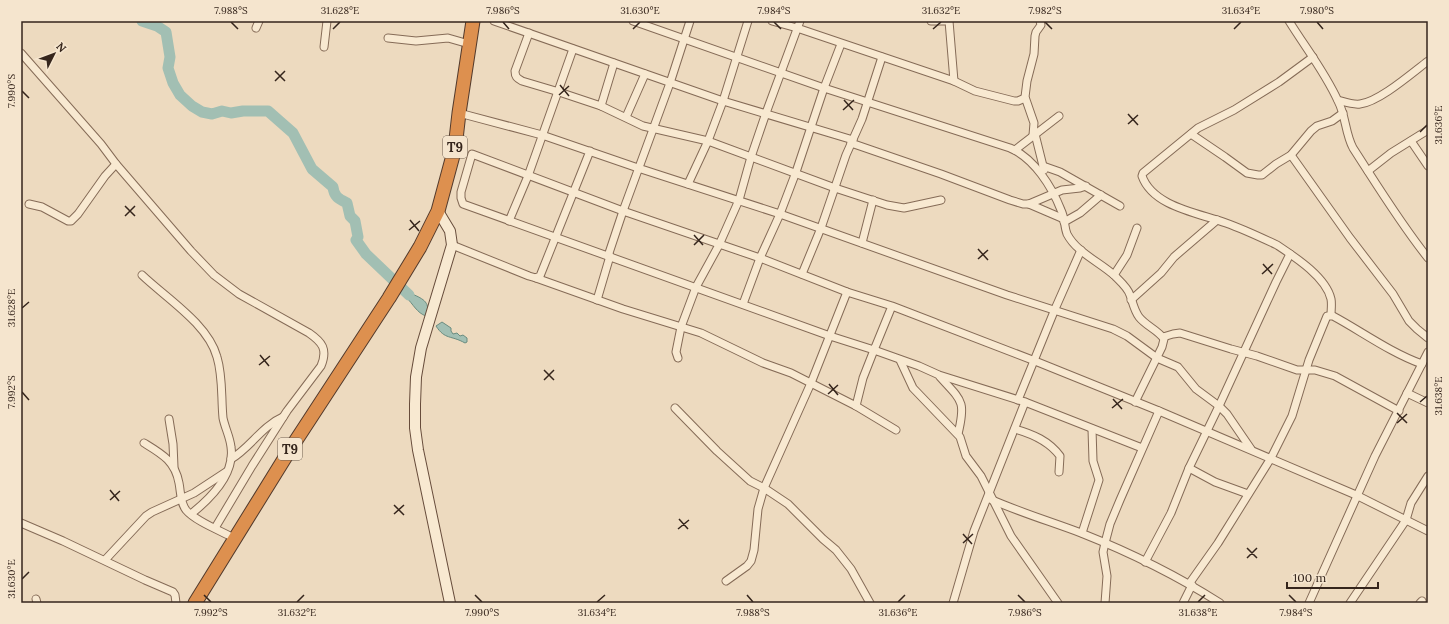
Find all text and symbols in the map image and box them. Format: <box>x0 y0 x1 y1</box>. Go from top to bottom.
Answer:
text: 7.988°S <box>214 4 248 17</box>
text: 31.628°E <box>321 4 359 17</box>
text: 7.986°S <box>486 4 520 17</box>
text: 31.630°E <box>620 4 660 17</box>
text: 7.984°S <box>757 4 791 17</box>
text: 31.632°E <box>922 4 960 17</box>
text: 7.982°S <box>1028 4 1062 17</box>
text: 31.634°E <box>1222 4 1260 17</box>
text: 7.980°S <box>1300 4 1334 17</box>
north arrow <box>34 34 74 74</box>
text: N <box>53 39 70 56</box>
text: 7.990°S <box>5 74 18 108</box>
text: 31.636°E <box>1432 106 1445 144</box>
road number: T9 <box>443 136 467 158</box>
text: 31.628°E <box>5 289 18 327</box>
text: 7.992°S <box>5 375 18 409</box>
text: 31.638°E <box>1432 377 1445 415</box>
road number: T9 <box>278 438 302 460</box>
text: 31.630°E <box>5 559 18 599</box>
scale bar <box>1287 564 1378 590</box>
text: 100 m <box>1293 570 1326 585</box>
text: 7.992°S <box>194 606 228 619</box>
text: 31.632°E <box>278 606 316 619</box>
text: 7.990°S <box>465 606 499 619</box>
text: 31.634°E <box>578 606 616 619</box>
text: 7.988°S <box>736 606 770 619</box>
text: 31.636°E <box>879 606 917 619</box>
text: 7.986°S <box>1008 606 1042 619</box>
text: 31.638°E <box>1179 606 1217 619</box>
text: 7.984°S <box>1279 606 1313 619</box>

